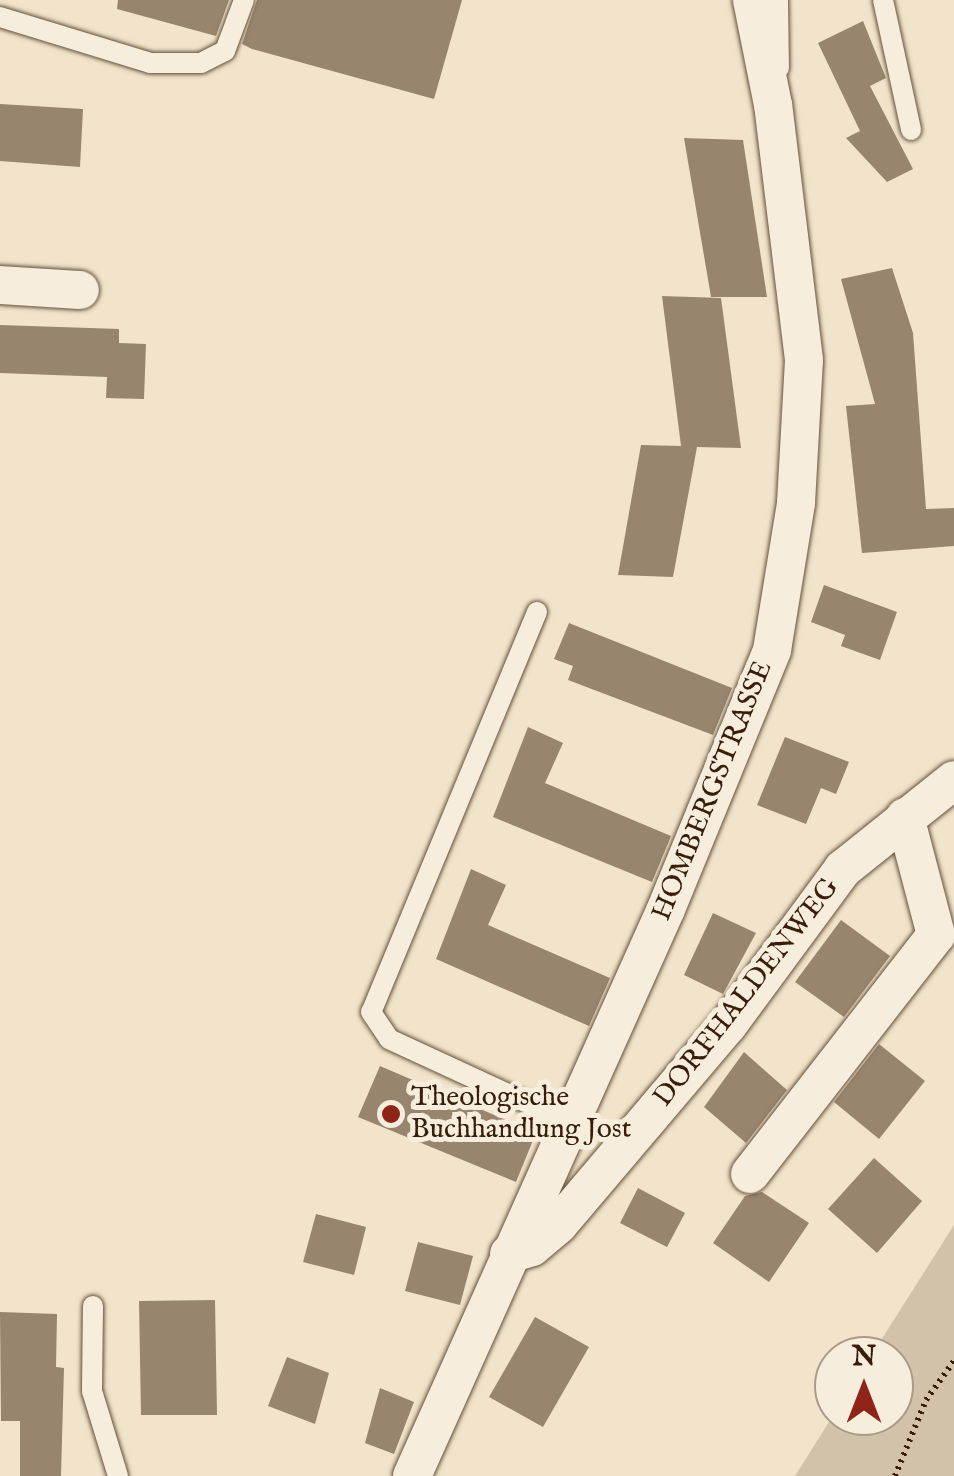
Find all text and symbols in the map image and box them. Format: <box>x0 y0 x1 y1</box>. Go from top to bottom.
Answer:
street label: HOMBERGSTRASSE <box>646 656 780 926</box>
street label: DORFHALDENWEG <box>647 872 847 1114</box>
place label: Theologische Buchhandlung Jost <box>411 1081 631 1147</box>
marker: Theologische Buchhandlung Jost <box>380 1103 402 1125</box>
north arrow <box>814 1336 914 1436</box>
text: N <box>852 1340 876 1375</box>

